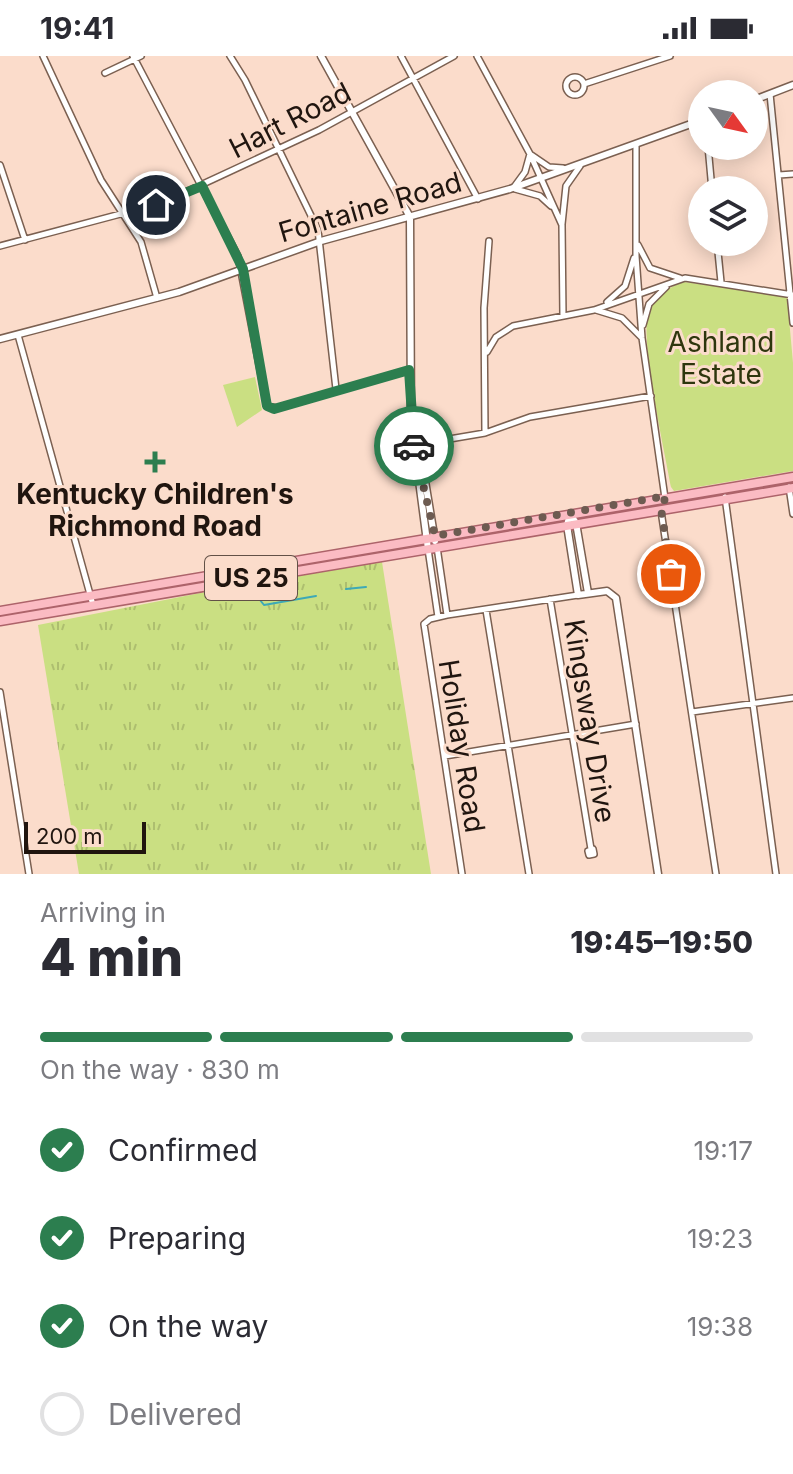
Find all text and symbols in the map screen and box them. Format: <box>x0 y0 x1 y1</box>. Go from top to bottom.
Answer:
text: 19:41 <box>40 10 115 46</box>
street label: Hart Road <box>223 75 357 165</box>
north arrow <box>688 80 768 160</box>
map controls <box>688 80 768 256</box>
street label: Fontaine Road <box>275 165 465 249</box>
pin <box>122 171 190 239</box>
button: layers <box>688 176 768 256</box>
icon: home <box>134 183 178 227</box>
park label: Ashland Estate <box>668 325 774 391</box>
courier <box>374 406 454 486</box>
icon: car <box>392 424 436 468</box>
marker: Kentucky Children's Richmond Road <box>144 451 166 473</box>
place label: Kentucky Children's Richmond Road <box>16 477 294 543</box>
pin <box>637 540 705 608</box>
icon: bag <box>649 552 693 596</box>
road number: US 25 <box>205 556 297 600</box>
street label: Kingsway Drive <box>557 617 623 825</box>
street label: Holiday Road <box>432 657 492 835</box>
scale bar <box>24 818 146 854</box>
text: 200 m <box>36 823 103 849</box>
text: Arriving in <box>40 897 166 928</box>
text: 19:45–19:50 <box>570 924 753 960</box>
text: 4 min <box>40 926 183 989</box>
text: On the way · 830 m <box>40 1054 280 1085</box>
icon: check <box>40 1128 84 1172</box>
text: Confirmed <box>108 1132 258 1168</box>
text: 19:17 <box>694 1135 753 1166</box>
icon: check <box>40 1216 84 1260</box>
text: Preparing <box>108 1220 246 1256</box>
text: 19:23 <box>687 1223 753 1254</box>
icon: check <box>40 1304 84 1348</box>
text: On the way <box>108 1308 268 1344</box>
text: 19:38 <box>687 1311 753 1342</box>
text: Delivered <box>108 1396 242 1432</box>

